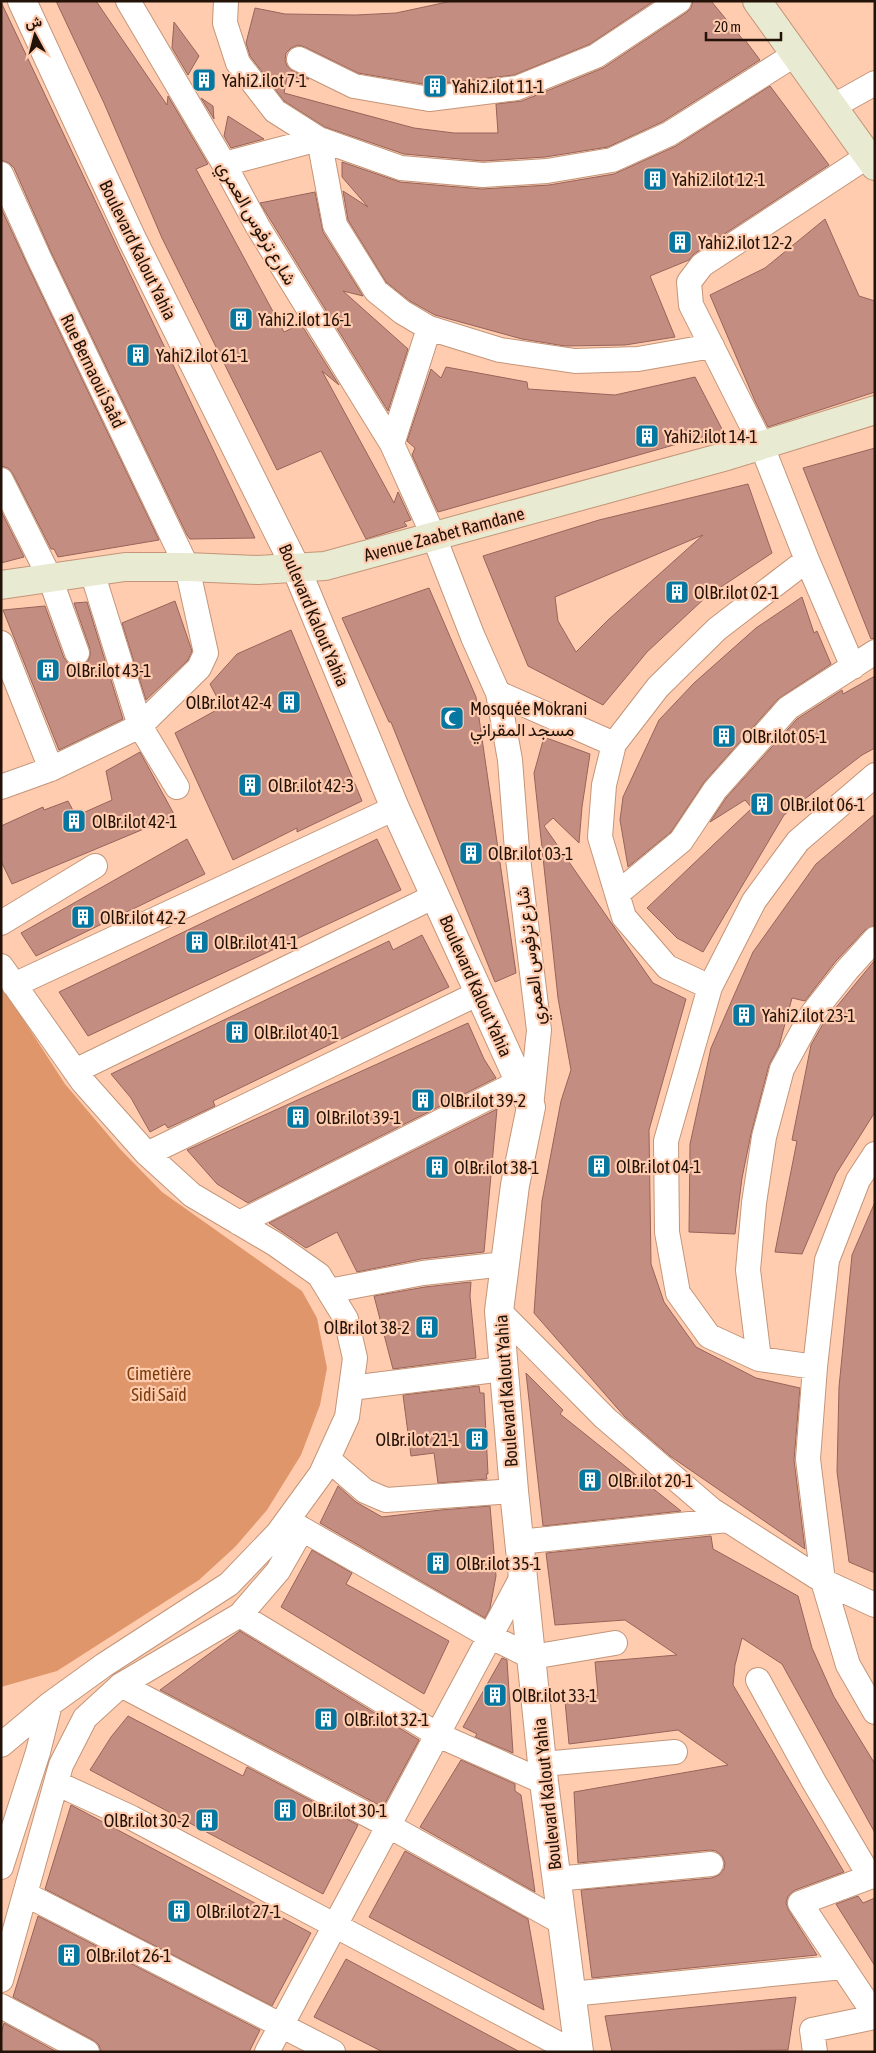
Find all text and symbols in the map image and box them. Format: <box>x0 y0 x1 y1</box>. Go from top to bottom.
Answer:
north arrow <box>10 10 60 60</box>
scale bar <box>706 10 781 42</box>
text: ش <box>24 13 43 32</box>
text: 20 m <box>714 18 741 35</box>
building icon: Yahi2.ilot 7-1 <box>191 67 217 93</box>
place label: Yahi2.ilot 7-1 <box>222 70 307 91</box>
building icon: Yahi2.ilot 11-1 <box>422 73 448 99</box>
place label: Yahi2.ilot 11-1 <box>452 76 545 97</box>
street label: شارع ترفوس العمري <box>209 157 301 291</box>
building icon: Yahi2.ilot 12-1 <box>642 166 668 192</box>
place label: Yahi2.ilot 12-1 <box>672 169 766 190</box>
street label: Boulevard Kalout Yahia <box>95 177 181 323</box>
building icon: Yahi2.ilot 12-2 <box>667 229 693 255</box>
place label: Yahi2.ilot 12-2 <box>698 232 793 253</box>
building icon: Yahi2.ilot 16-1 <box>228 306 254 332</box>
place label: Yahi2.ilot 16-1 <box>258 309 352 330</box>
street label: Rue Bernaoui Saâd <box>56 311 130 431</box>
building icon: Yahi2.ilot 61-1 <box>125 342 151 368</box>
place label: Yahi2.ilot 61-1 <box>156 345 249 366</box>
building icon: Yahi2.ilot 14-1 <box>634 423 660 449</box>
place label: Yahi2.ilot 14-1 <box>664 426 758 447</box>
street label: Avenue Zaabet Ramdane <box>361 502 527 566</box>
street label: Boulevard Kalout Yahia <box>274 541 354 689</box>
building icon: OlBr.ilot 02-1 <box>664 579 690 605</box>
place label: OlBr.ilot 02-1 <box>694 582 779 603</box>
building icon: OlBr.ilot 43-1 <box>35 657 61 683</box>
place label: OlBr.ilot 43-1 <box>66 660 151 681</box>
building icon: OlBr.ilot 42-4 <box>276 689 302 715</box>
place label: OlBr.ilot 42-4 <box>186 692 272 713</box>
place label: Mosquée Mokrani مسجد المقراني <box>470 698 587 745</box>
mosque icon: Mosquée Mokrani مسجد المقراني <box>439 705 465 731</box>
building icon: OlBr.ilot 05-1 <box>711 723 737 749</box>
place label: OlBr.ilot 05-1 <box>742 726 827 747</box>
building icon: OlBr.ilot 42-3 <box>237 772 263 798</box>
place label: OlBr.ilot 42-3 <box>268 775 354 796</box>
building icon: OlBr.ilot 06-1 <box>749 791 775 817</box>
place label: OlBr.ilot 06-1 <box>780 794 865 815</box>
building icon: OlBr.ilot 42-1 <box>61 808 87 834</box>
place label: OlBr.ilot 42-1 <box>92 811 177 832</box>
building icon: OlBr.ilot 03-1 <box>458 840 484 866</box>
place label: OlBr.ilot 03-1 <box>488 843 573 864</box>
street label: شارع ترفوس العمري <box>511 885 554 1027</box>
building icon: OlBr.ilot 42-2 <box>70 904 96 930</box>
place label: OlBr.ilot 42-2 <box>100 907 186 928</box>
street label: Boulevard Kalout Yahia <box>435 912 517 1060</box>
building icon: OlBr.ilot 41-1 <box>184 929 210 955</box>
place label: OlBr.ilot 41-1 <box>214 932 299 953</box>
building icon: Yahi2.ilot 23-1 <box>731 1002 757 1028</box>
place label: Yahi2.ilot 23-1 <box>762 1005 856 1026</box>
building icon: OlBr.ilot 40-1 <box>224 1019 250 1045</box>
place label: OlBr.ilot 40-1 <box>254 1022 339 1043</box>
building icon: OlBr.ilot 39-2 <box>410 1087 436 1113</box>
place label: OlBr.ilot 39-2 <box>440 1090 526 1111</box>
building icon: OlBr.ilot 39-1 <box>285 1104 311 1130</box>
place label: OlBr.ilot 39-1 <box>316 1107 401 1128</box>
building icon: OlBr.ilot 04-1 <box>586 1153 612 1179</box>
building icon: OlBr.ilot 38-1 <box>424 1154 450 1180</box>
place label: OlBr.ilot 04-1 <box>616 1156 701 1177</box>
place label: OlBr.ilot 38-1 <box>454 1157 539 1178</box>
building icon: OlBr.ilot 38-2 <box>414 1314 440 1340</box>
street label: Boulevard Kalout Yahia <box>490 1314 522 1468</box>
place label: OlBr.ilot 38-2 <box>324 1317 410 1338</box>
park label: Cimetière Sidi Saïd <box>127 1363 191 1405</box>
building icon: OlBr.ilot 21-1 <box>464 1426 490 1452</box>
place label: OlBr.ilot 21-1 <box>375 1429 460 1450</box>
building icon: OlBr.ilot 20-1 <box>577 1467 603 1493</box>
place label: OlBr.ilot 20-1 <box>608 1470 693 1491</box>
building icon: OlBr.ilot 35-1 <box>425 1550 451 1576</box>
place label: OlBr.ilot 35-1 <box>456 1553 541 1574</box>
building icon: OlBr.ilot 33-1 <box>482 1682 508 1708</box>
place label: OlBr.ilot 33-1 <box>512 1685 597 1706</box>
building icon: OlBr.ilot 32-1 <box>313 1706 339 1732</box>
place label: OlBr.ilot 32-1 <box>344 1709 429 1730</box>
street label: Boulevard Kalout Yahia <box>529 1717 565 1871</box>
building icon: OlBr.ilot 30-1 <box>272 1797 298 1823</box>
place label: OlBr.ilot 30-1 <box>302 1800 387 1821</box>
building icon: OlBr.ilot 30-2 <box>194 1807 220 1833</box>
place label: OlBr.ilot 30-2 <box>104 1810 190 1831</box>
building icon: OlBr.ilot 27-1 <box>166 1898 192 1924</box>
place label: OlBr.ilot 27-1 <box>196 1901 281 1922</box>
building icon: OlBr.ilot 26-1 <box>56 1942 82 1968</box>
place label: OlBr.ilot 26-1 <box>86 1945 171 1966</box>

